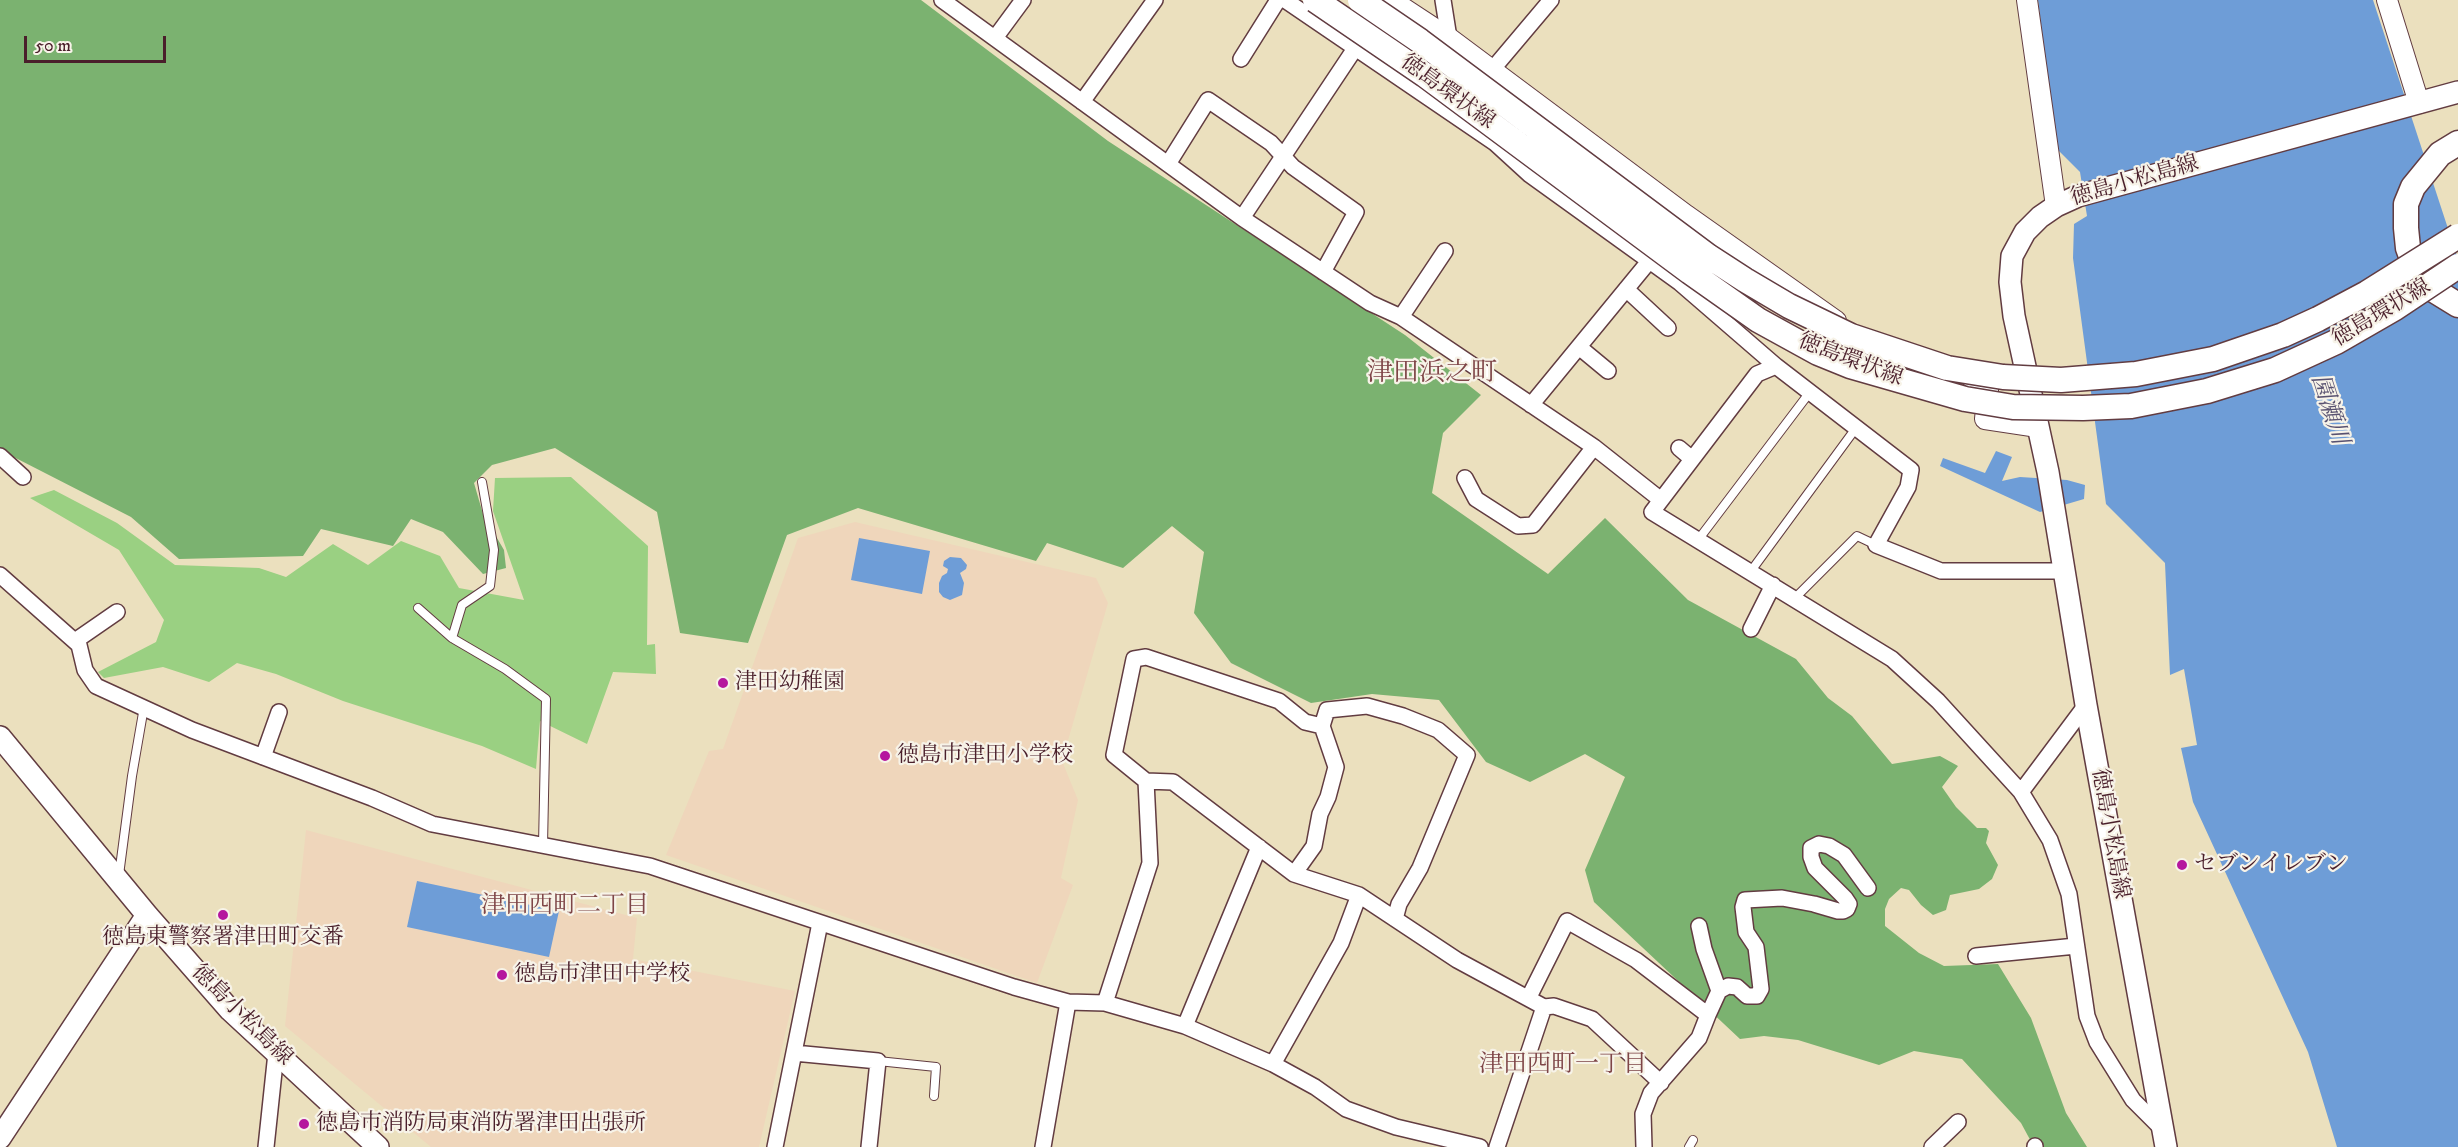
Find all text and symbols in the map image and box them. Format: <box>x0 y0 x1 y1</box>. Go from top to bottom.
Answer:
scale bar <box>27 24 170 62</box>
text: 50 m <box>35 35 71 57</box>
street label: 徳島環状線 <box>1395 50 1499 136</box>
street label: 徳島小松島線 <box>2068 151 2202 213</box>
street label: 徳島環状線 <box>2328 274 2436 354</box>
street label: 徳島環状線 <box>1794 329 1906 393</box>
district label: 津田浜之町 <box>1367 359 1497 391</box>
water label: 園瀬川 <box>2303 371 2353 449</box>
place label: 津田幼稚園 <box>735 670 845 696</box>
marker: 津田幼稚園 <box>716 676 730 690</box>
place label: 徳島市津田小学校 <box>897 743 1073 769</box>
marker: 徳島市津田小学校 <box>878 749 892 763</box>
street label: 徳島小松島線 <box>2085 767 2133 901</box>
place label: セブンイレブン <box>2194 852 2348 878</box>
marker: セブンイレブン <box>2175 858 2189 872</box>
district label: 津田西町二丁目 <box>481 893 649 921</box>
marker: 徳島東警察署津田町交番 <box>216 908 230 922</box>
place label: 徳島東警察署津田町交番 <box>102 925 344 951</box>
street label: 徳島小松島線 <box>185 960 297 1072</box>
place label: 徳島市津田中学校 <box>514 962 690 988</box>
marker: 徳島市津田中学校 <box>495 968 509 982</box>
district label: 津田西町一丁目 <box>1479 1052 1647 1080</box>
place label: 徳島市消防局東消防署津田出張所 <box>316 1111 646 1137</box>
marker: 徳島市消防局東消防署津田出張所 <box>297 1117 311 1131</box>

